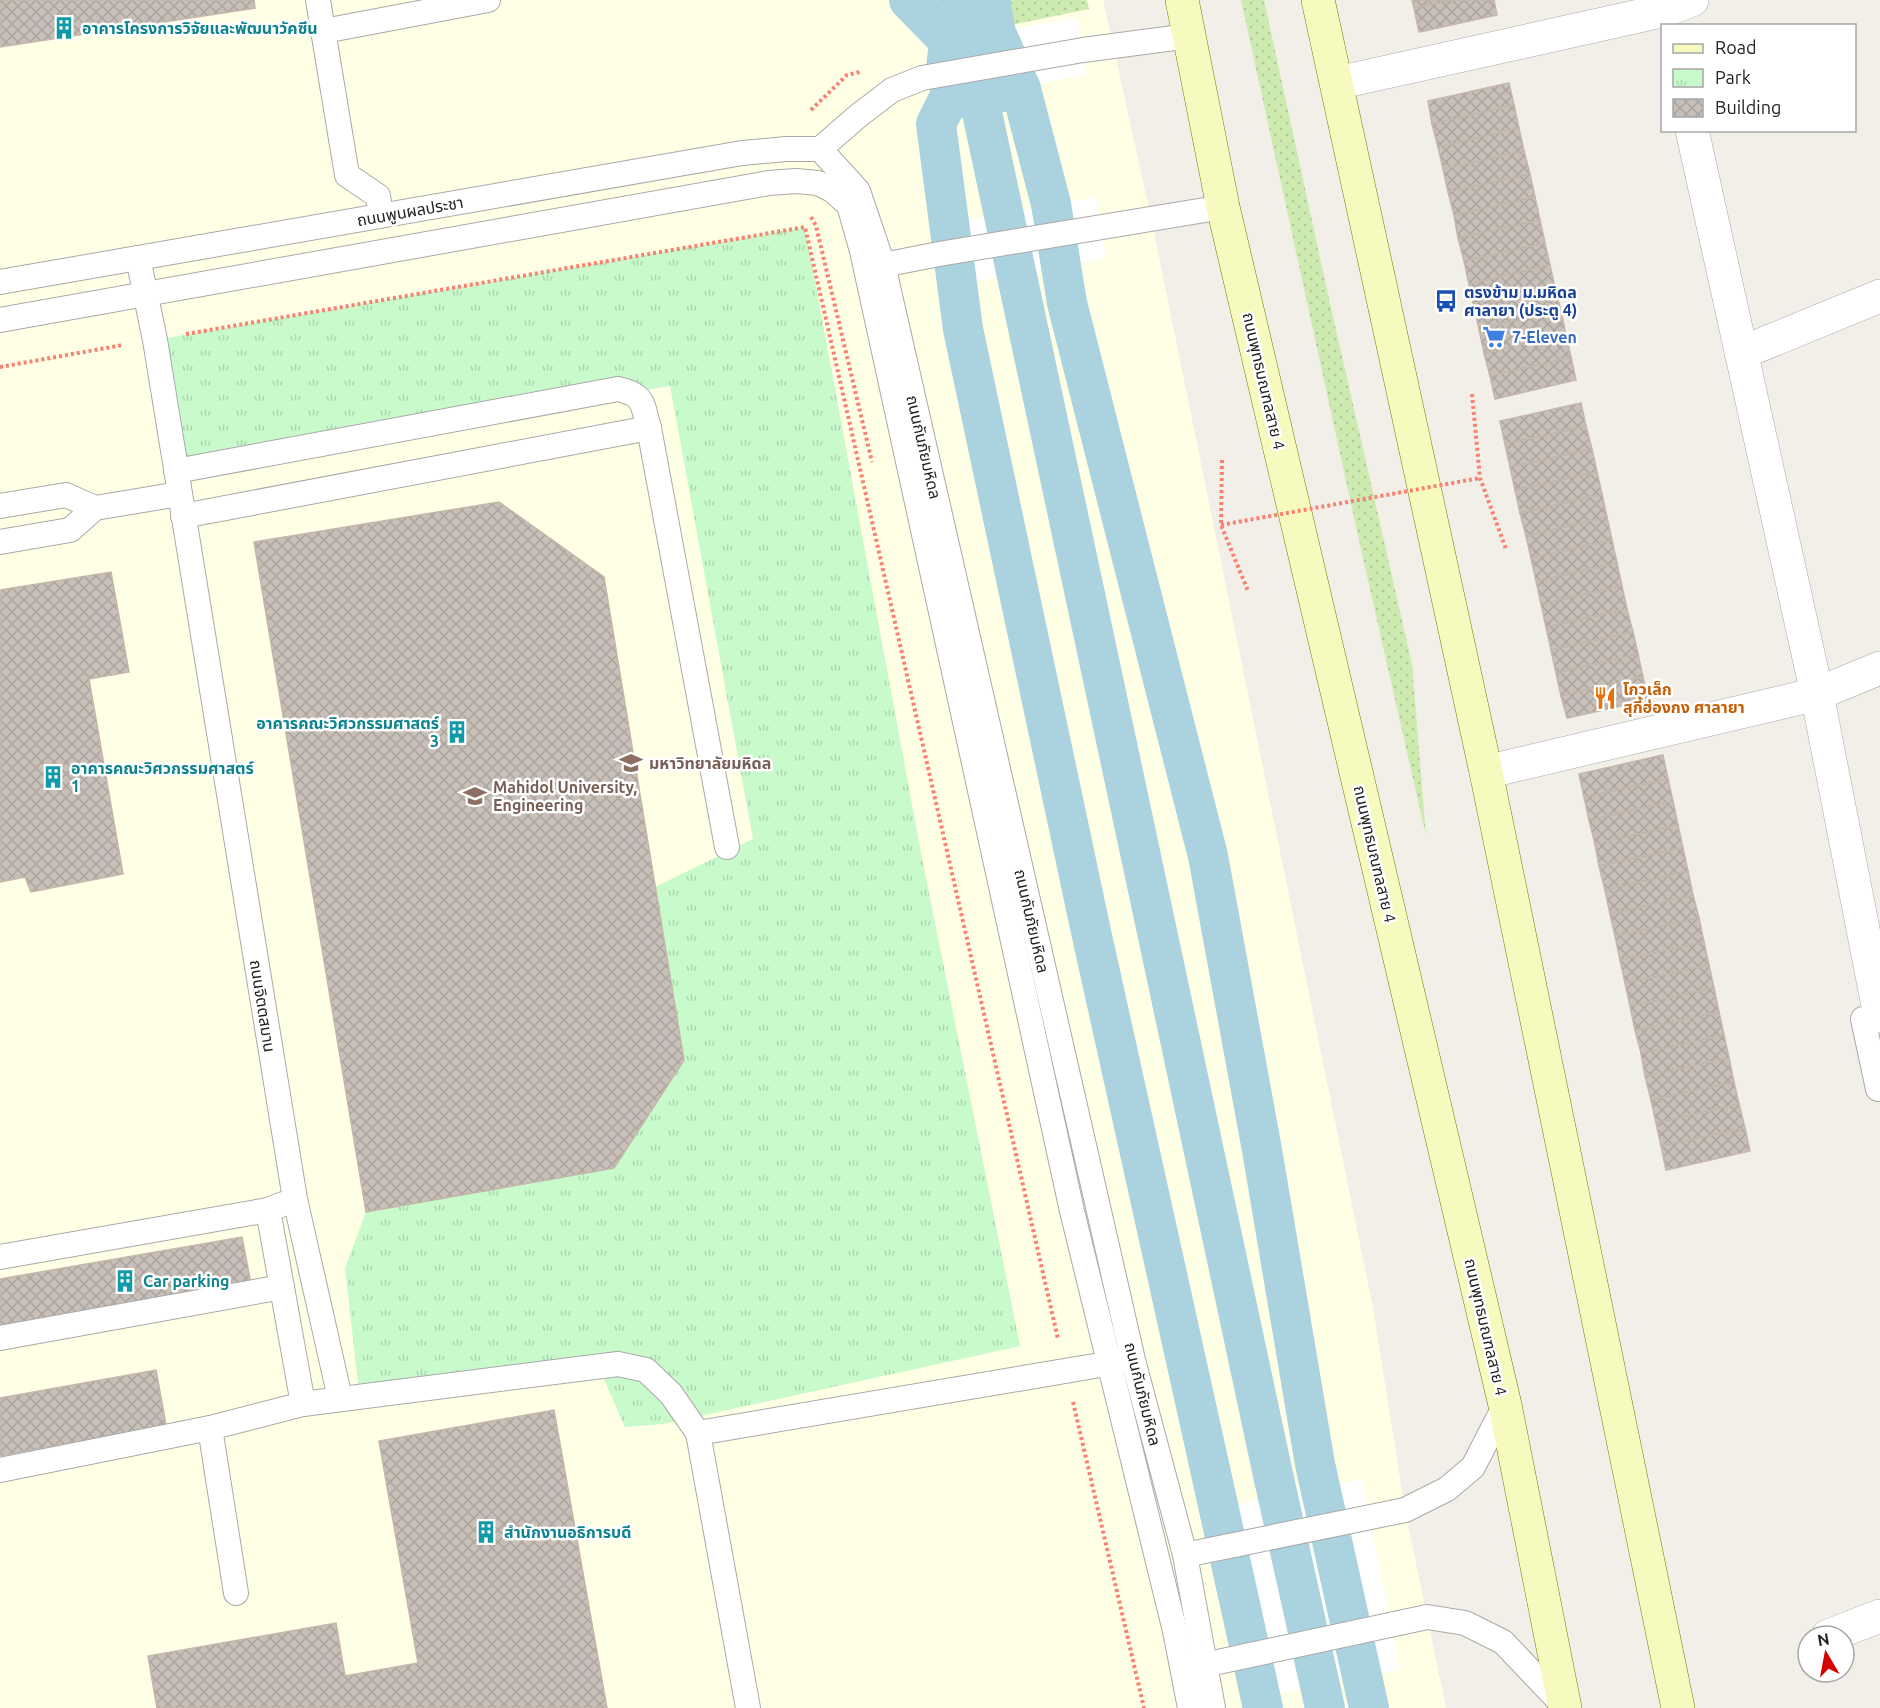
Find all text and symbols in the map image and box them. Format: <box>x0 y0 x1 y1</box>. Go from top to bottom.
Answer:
building icon: อาคารโครงการวิจัยและพัฒนาวัคซีน <box>51 15 77 41</box>
place label: อาคารโครงการวิจัยและพัฒนาวัคซีน <box>82 19 318 37</box>
legend <box>1661 24 1856 132</box>
text: Road <box>1715 37 1757 57</box>
text: Park <box>1715 67 1751 87</box>
text: Building <box>1715 97 1781 117</box>
street label: ถนนพูนผลประชา <box>355 193 465 230</box>
place label: ตรงข้าม ม.มหิดล ศาลายา (ประตู 4) <box>1464 283 1577 321</box>
bus stop icon: ตรงข้าม ม.มหิดล ศาลายา (ประตู 4) <box>1433 288 1459 314</box>
street label: ถนนพุทธมณฑลสาย 4 <box>1238 311 1289 452</box>
supermarket icon: 7-Eleven <box>1481 324 1507 350</box>
place label: 7-Eleven <box>1512 328 1577 346</box>
street label: ถนนกันภัยมหิดล <box>903 393 945 501</box>
place label: โกวเล็ก สุกี้ฮ่องกง ศาลายา <box>1623 680 1745 717</box>
restaurant icon: โกวเล็ก สุกี้ฮ่องกง ศาลายา <box>1592 685 1618 711</box>
place label: อาคารคณะวิศวกรรมศาสตร์ 3 <box>256 714 439 750</box>
building icon: อาคารคณะวิศวกรรมศาสตร์ 3 <box>444 719 470 745</box>
school or university icon: มหาวิทยาลัยมหิดล <box>618 750 644 776</box>
place label: มหาวิทยาลัยมหิดล <box>649 754 771 772</box>
place label: อาคารคณะวิศวกรรมศาสตร์ 1 <box>71 759 254 795</box>
building icon: อาคารคณะวิศวกรรมศาสตร์ 1 <box>40 764 66 790</box>
place label: Mahidol University, Engineering <box>493 778 637 814</box>
school or university icon: Mahidol University, Engineering <box>462 783 488 809</box>
street label: ถนนพุทธมณฑลสาย 4 <box>1349 784 1400 925</box>
street label: ถนนกันภัยมหิดล <box>1011 867 1053 975</box>
street label: ถนนจิตตสมาน <box>247 958 279 1054</box>
street label: ถนนพุทธมณฑลสาย 4 <box>1460 1257 1511 1398</box>
building icon: Car parking <box>112 1268 138 1294</box>
place label: Car parking <box>143 1272 229 1290</box>
street label: ถนนกันภัยมหิดล <box>1121 1340 1165 1448</box>
building icon: สำนักงานอธิการบดี <box>473 1519 499 1545</box>
place label: สำนักงานอธิการบดี <box>504 1523 631 1541</box>
north arrow <box>1796 1624 1856 1684</box>
text: N <box>1816 1629 1831 1649</box>

